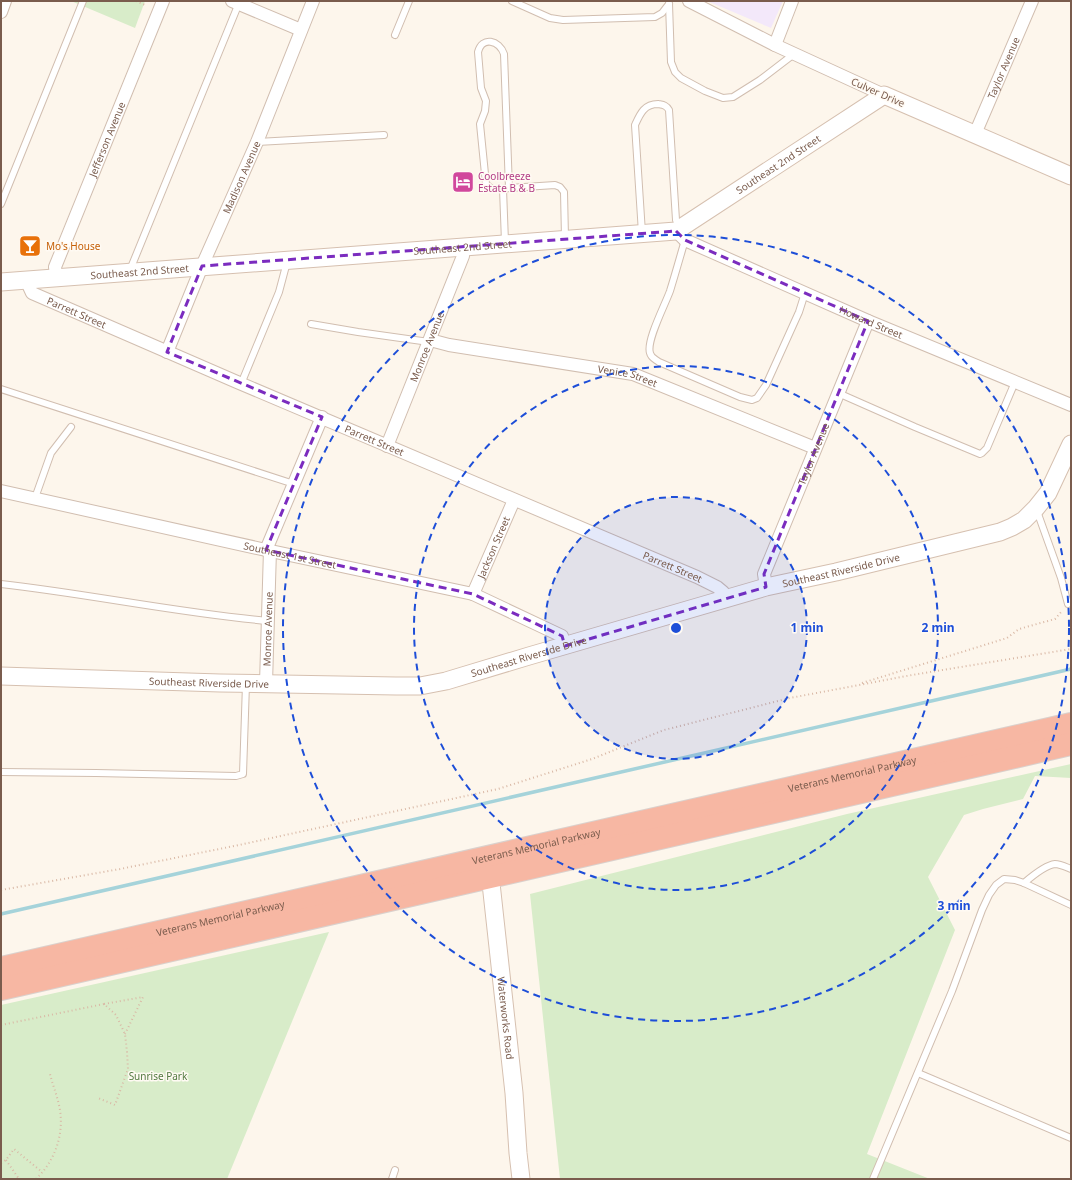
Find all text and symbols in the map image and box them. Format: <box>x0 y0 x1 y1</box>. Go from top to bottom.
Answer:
street label: Taylor Avenue <box>984 34 1023 101</box>
street label: Culver Drive <box>849 74 907 110</box>
street label: Jefferson Avenue <box>85 99 129 180</box>
street label: Southeast 2nd Street <box>733 131 824 197</box>
street label: Madison Avenue <box>219 138 264 216</box>
hotel icon: Coolbreeze Estate B & B <box>450 169 476 195</box>
place label: Coolbreeze Estate B & B <box>478 169 535 195</box>
bar icon: Mo's House <box>17 233 43 259</box>
street label: Southeast 2nd Street <box>413 236 513 258</box>
place label: Mo's House <box>46 239 101 253</box>
street label: Southeast 2nd Street <box>90 261 190 282</box>
street label: Parrett Street <box>45 293 109 332</box>
street label: Howard Street <box>837 302 905 342</box>
street label: Monroe Avenue <box>406 309 447 384</box>
street label: Venice Street <box>597 362 660 390</box>
street label: Taylor Avenue <box>794 420 833 487</box>
street label: Parrett Street <box>343 421 407 459</box>
street label: Jackson Street <box>473 514 513 581</box>
street label: Southeast 1st Street <box>242 538 338 572</box>
street label: Parrett Street <box>641 548 705 586</box>
street label: Southeast Riverside Drive <box>781 550 901 590</box>
street label: Monroe Avenue <box>260 591 276 667</box>
text: 1 min <box>790 619 824 636</box>
text: 2 min <box>921 619 955 636</box>
centre of rings <box>669 621 683 635</box>
street label: Southeast Riverside Drive <box>469 632 589 680</box>
street label: Southeast Riverside Drive <box>149 674 269 691</box>
street label: Veterans Memorial Parkway <box>787 752 919 795</box>
street label: Veterans Memorial Parkway <box>471 824 603 867</box>
street label: Veterans Memorial Parkway <box>155 896 287 939</box>
text: 3 min <box>937 897 971 914</box>
street label: Waterworks Road <box>494 976 517 1060</box>
park label: Sunrise Park <box>129 1069 188 1083</box>

